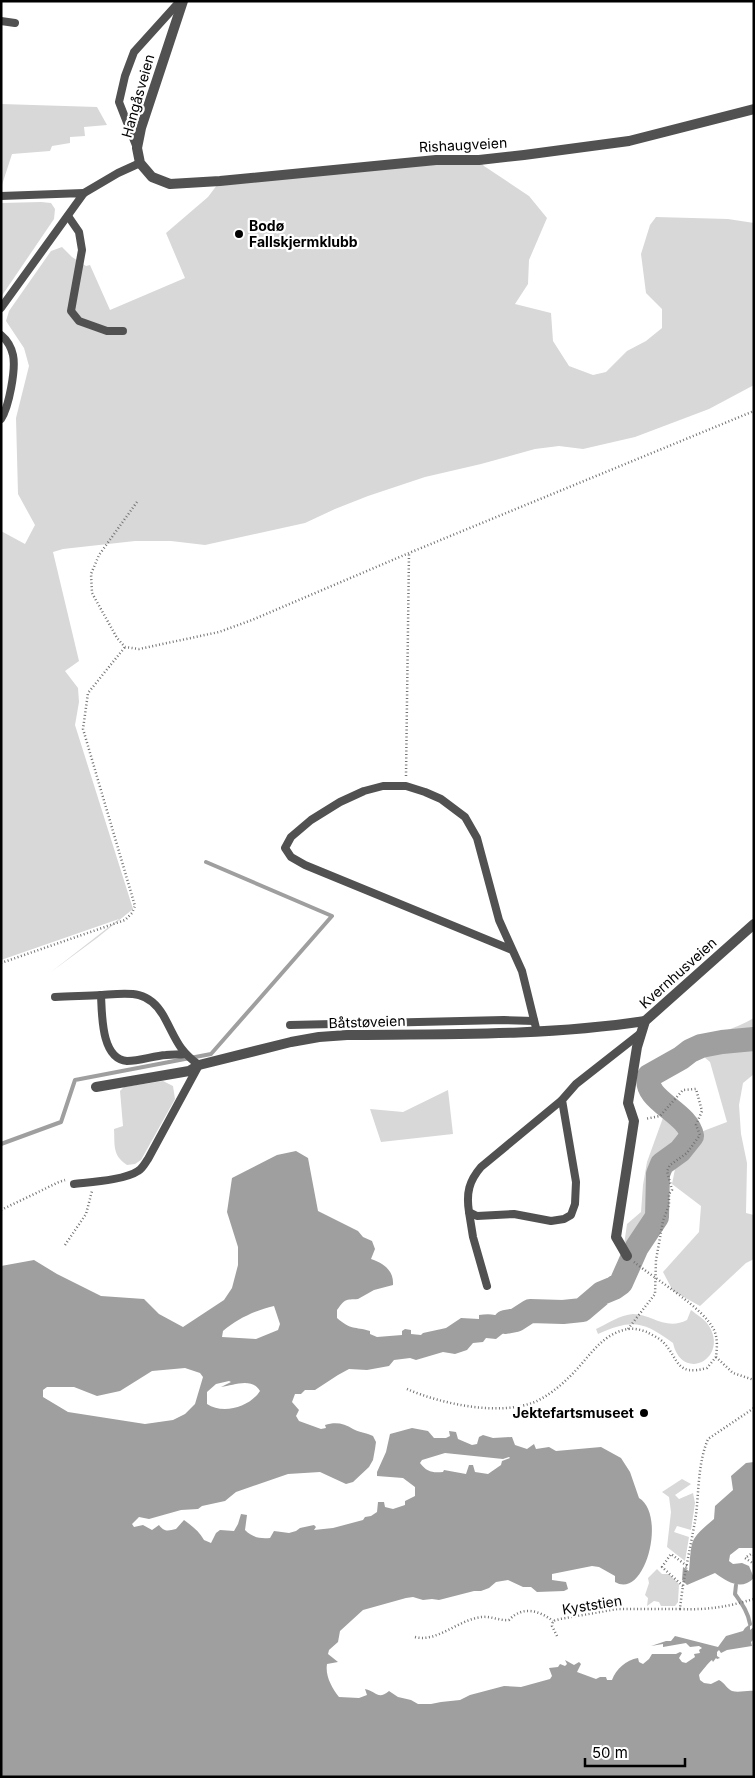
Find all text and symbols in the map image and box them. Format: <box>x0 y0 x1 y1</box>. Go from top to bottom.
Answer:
street label: Hangåsveien <box>118 52 158 140</box>
street label: Rishaugveien <box>418 134 508 155</box>
place label: Bodø Fallskjermklubb <box>249 217 358 250</box>
marker: Bodø Fallskjermklubb <box>233 228 245 240</box>
street label: Kvernhusveien <box>636 934 720 1012</box>
street label: Båtstøveien <box>328 1012 406 1031</box>
place label: Jektefartsmuseet <box>513 1404 634 1421</box>
marker: Jektefartsmuseet <box>638 1407 650 1419</box>
street label: Kyststien <box>561 1591 623 1618</box>
scale bar <box>585 1736 685 1768</box>
text: 50 m <box>592 1743 628 1762</box>

